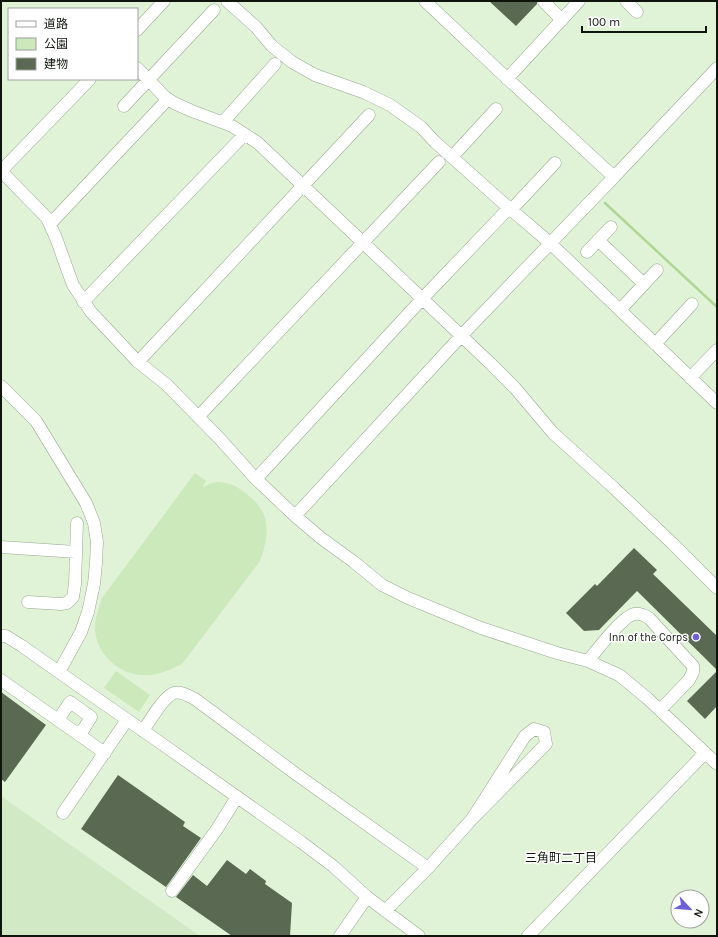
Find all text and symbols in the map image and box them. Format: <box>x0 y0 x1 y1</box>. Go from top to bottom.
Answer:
legend <box>8 8 138 80</box>
scale bar <box>582 8 706 34</box>
text: 100 m <box>588 15 620 29</box>
text: 道路 <box>44 17 68 31</box>
text: 公園 <box>44 37 68 51</box>
text: 建物 <box>44 57 68 71</box>
place label: Inn of the Corps <box>609 631 688 644</box>
marker: Inn of the Corps <box>691 632 701 642</box>
district label: 三角町二丁目 <box>525 851 597 865</box>
north arrow <box>670 889 710 929</box>
text: N <box>691 907 706 920</box>

